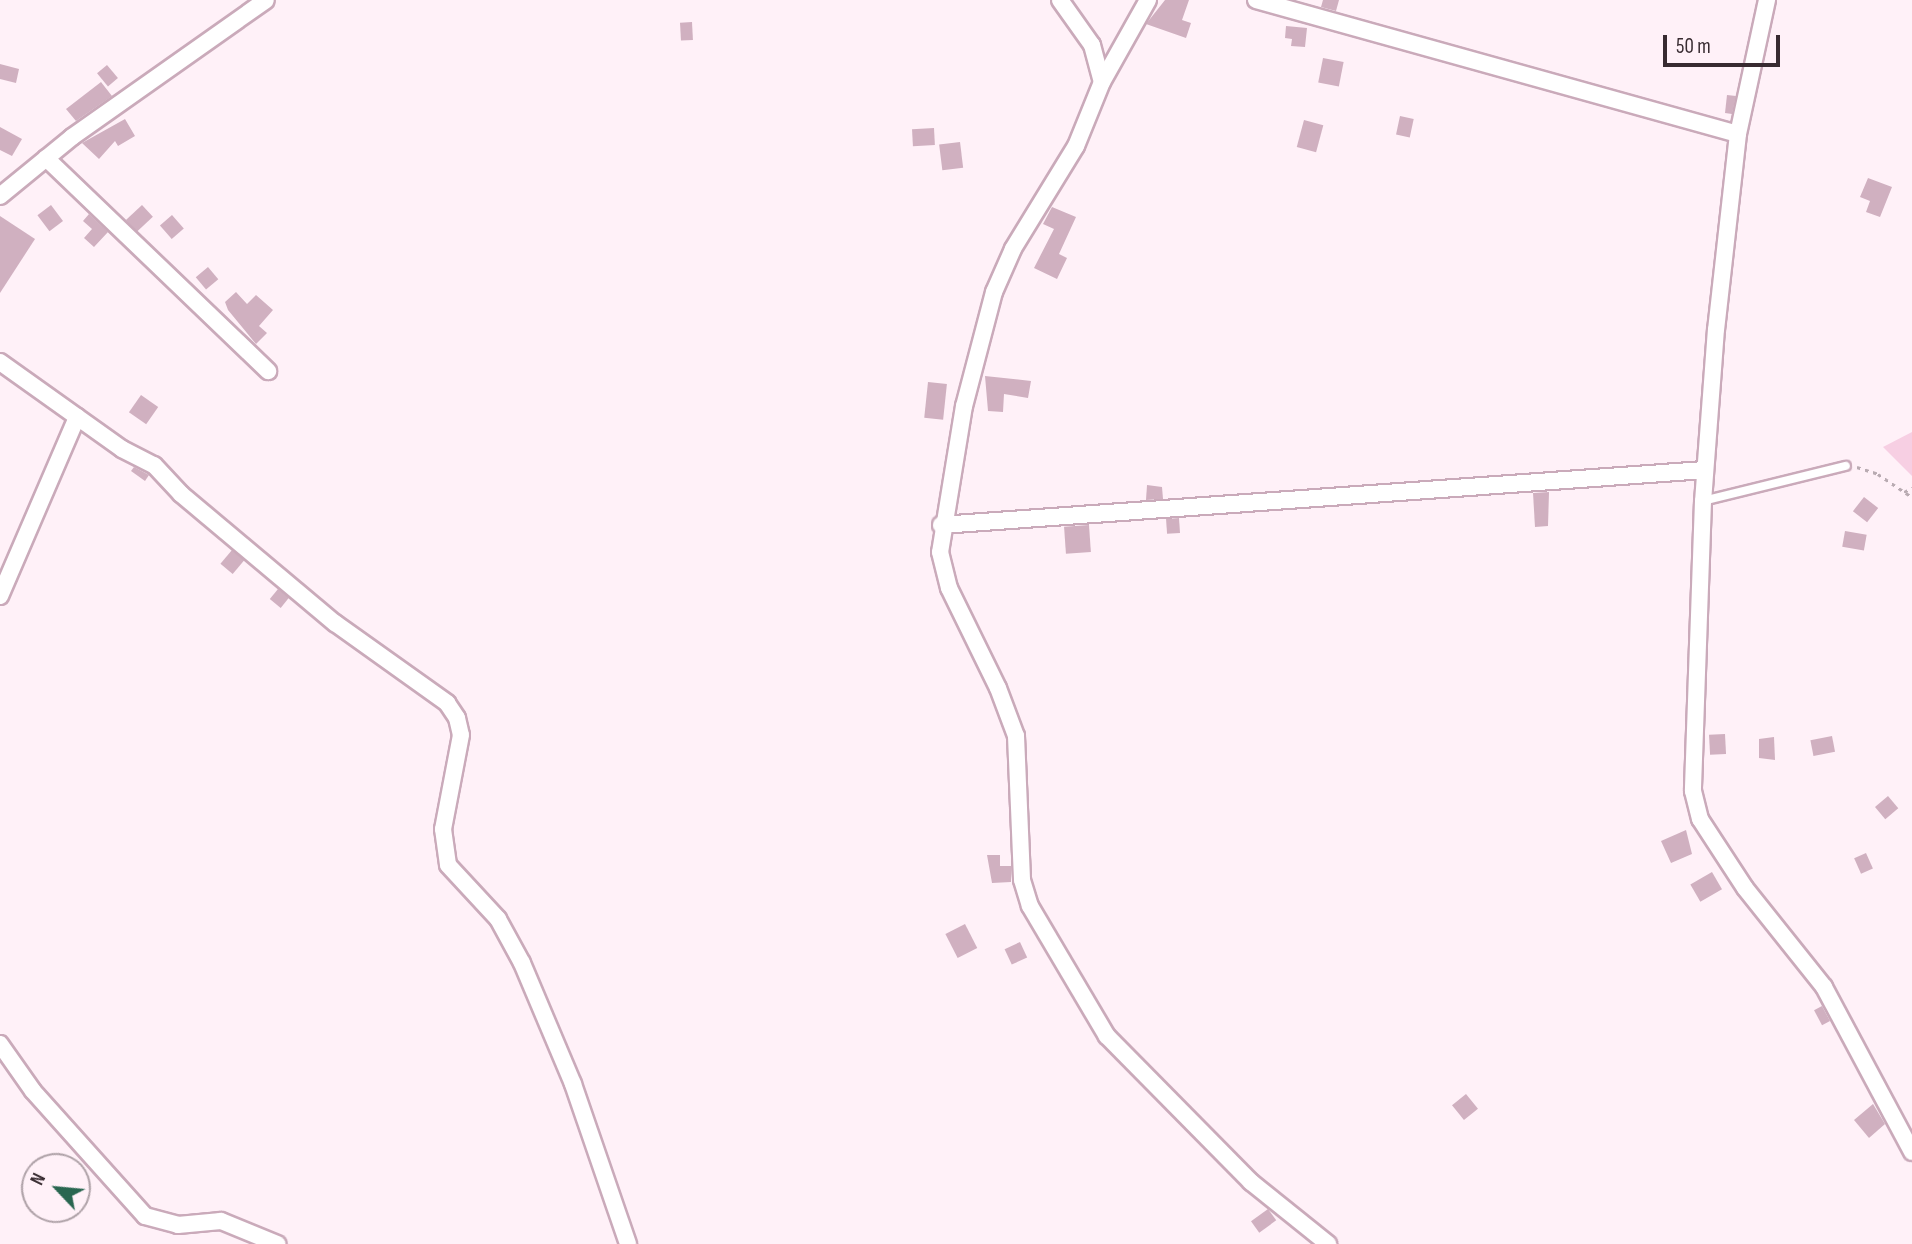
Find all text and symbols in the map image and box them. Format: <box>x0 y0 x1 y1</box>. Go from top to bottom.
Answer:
scale bar <box>1667 21 1784 65</box>
text: 50 m <box>1676 34 1711 59</box>
north arrow <box>21 1153 91 1223</box>
text: N <box>26 1170 51 1189</box>

